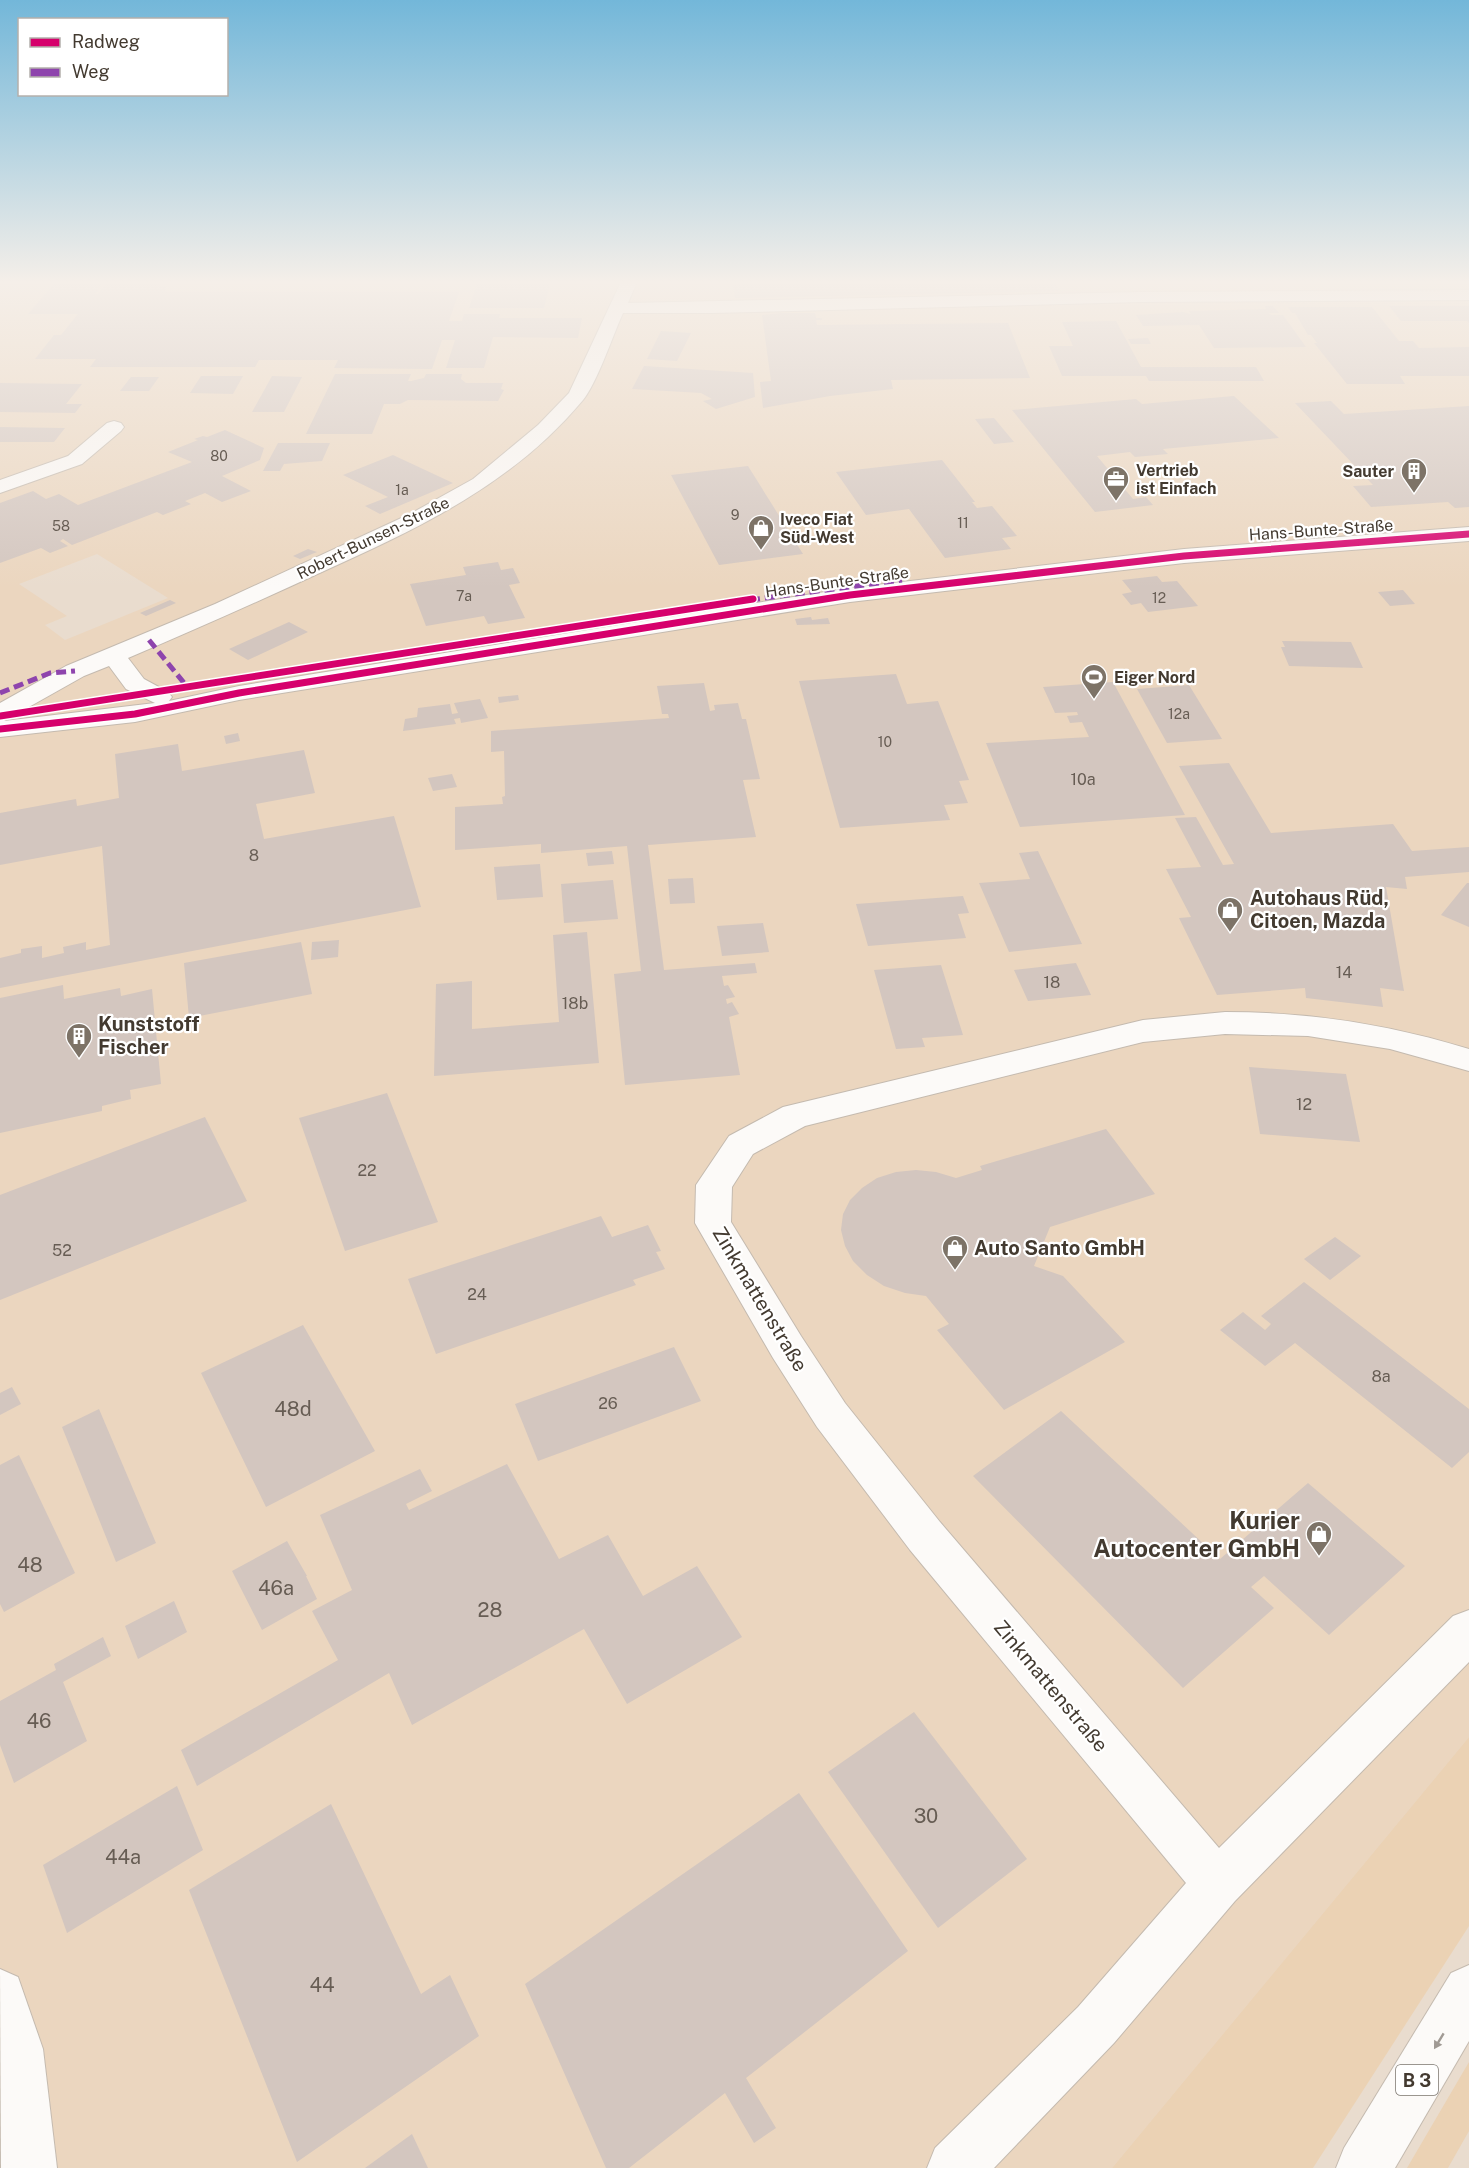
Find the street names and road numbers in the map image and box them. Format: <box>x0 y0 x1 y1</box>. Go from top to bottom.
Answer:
street label: Robert-Bunsen-Straße <box>294 493 452 583</box>
street label: Hans-Bunte-Straße <box>1248 515 1394 545</box>
street label: Hans-Bunte-Straße <box>764 563 910 601</box>
street label: Zinkmattenstraße <box>707 1222 813 1376</box>
street label: Zinkmattenstraße <box>989 1615 1113 1757</box>
road number: B 3 <box>1396 2065 1438 2095</box>

